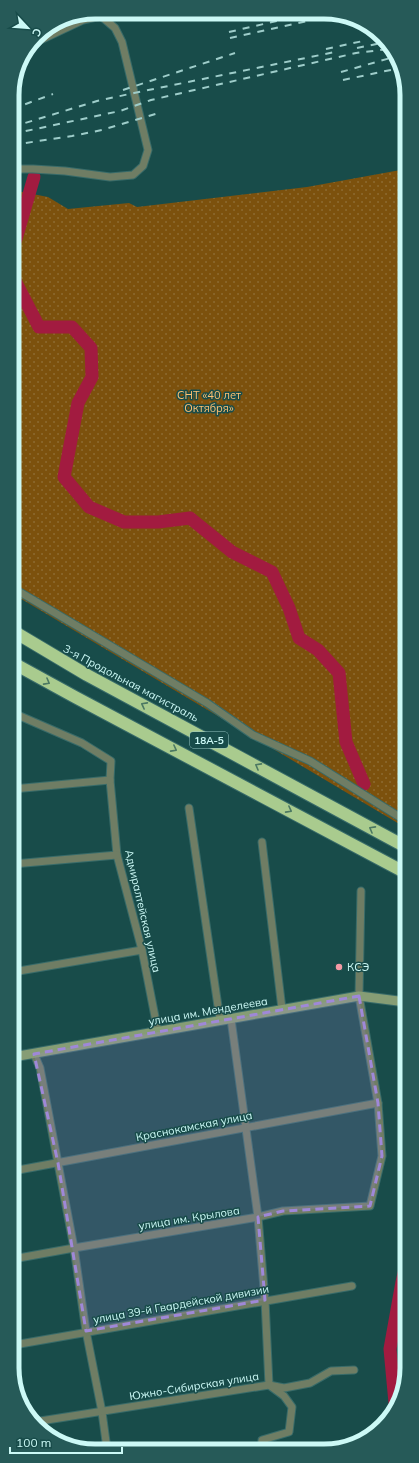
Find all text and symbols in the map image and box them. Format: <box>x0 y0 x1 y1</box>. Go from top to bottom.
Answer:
north arrow <box>8 8 48 48</box>
text: С <box>29 26 45 39</box>
park label: СНТ «40 лет Октября» <box>177 388 241 415</box>
street label: 3-я Продольная магистраль <box>61 641 201 725</box>
one-way arrow <box>43 677 50 684</box>
one-way arrow <box>140 702 148 709</box>
road number: 18А-5 <box>190 732 228 748</box>
one-way arrow <box>170 745 177 752</box>
one-way arrow <box>255 764 262 771</box>
one-way arrow <box>284 806 292 813</box>
one-way arrow <box>369 826 376 833</box>
street label: Адмиралтейская улица <box>122 848 164 974</box>
place label: КСЭ <box>347 960 369 974</box>
marker: КСЭ <box>334 962 344 972</box>
street label: улица им. Менделеева <box>147 994 269 1028</box>
street label: Краснокамская улица <box>135 1108 253 1144</box>
street label: улица им. Крылова <box>137 1203 241 1233</box>
street label: улица 39-й Гвардейской дивизии <box>92 1282 270 1326</box>
street label: Южно-Сибирская улица <box>128 1369 260 1403</box>
scale bar <box>10 1429 122 1455</box>
text: 100 m <box>16 1435 51 1450</box>

